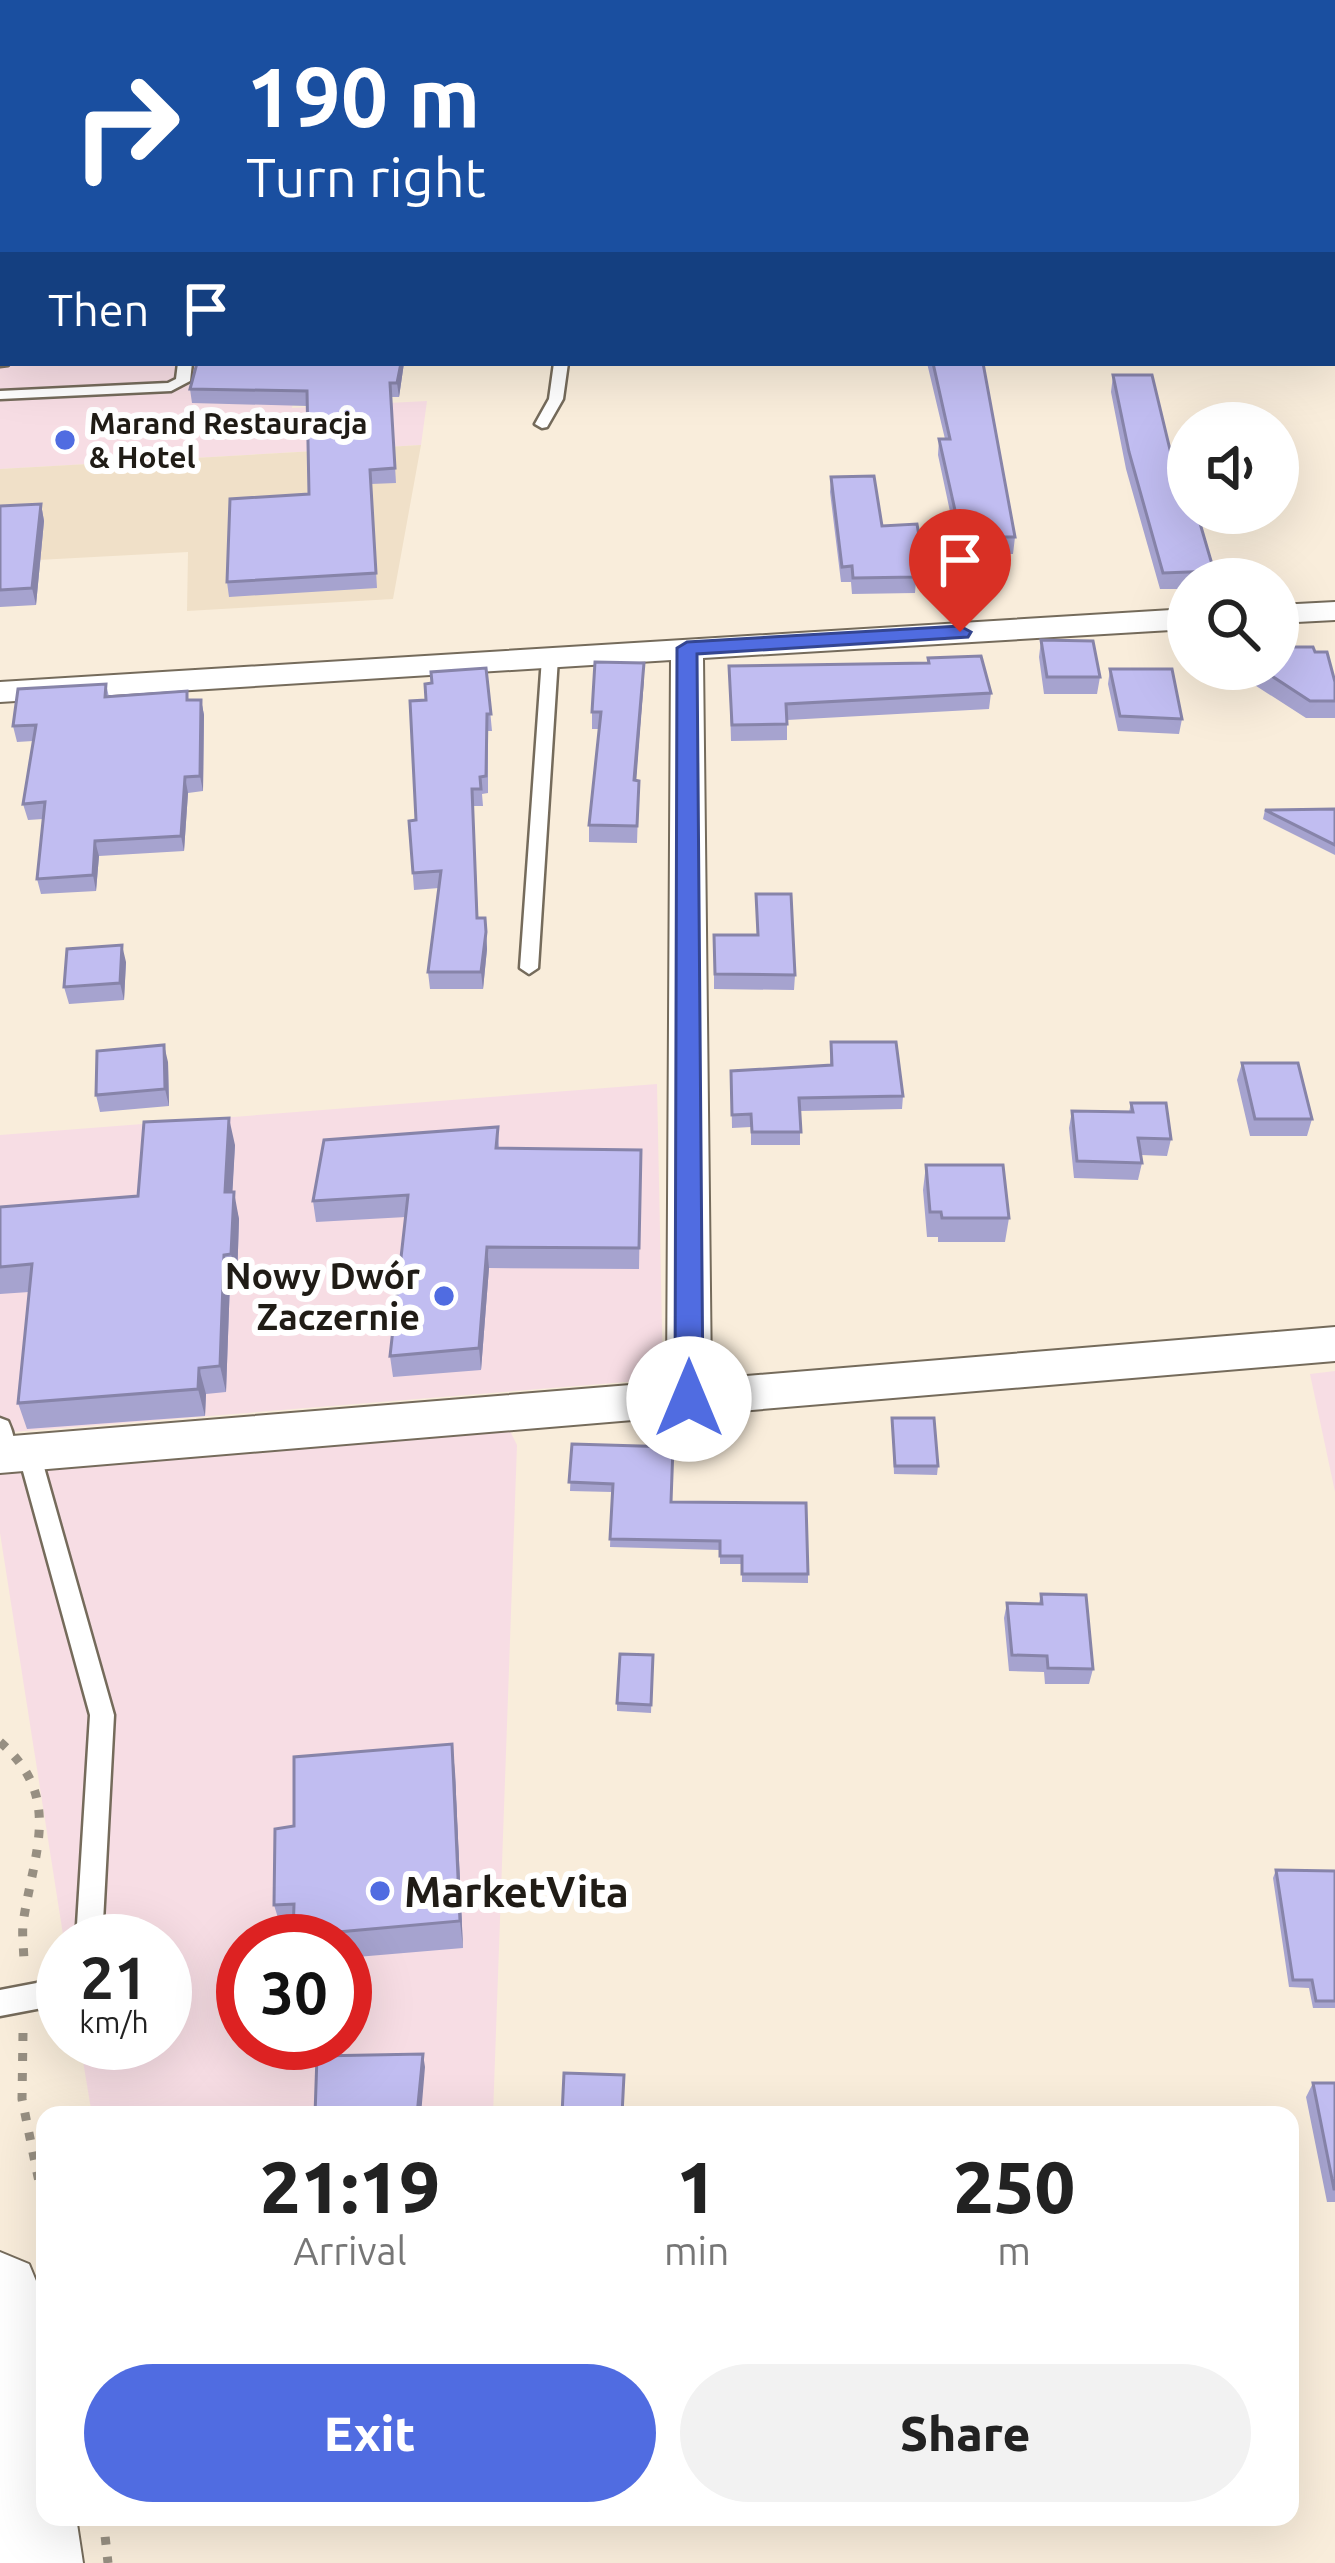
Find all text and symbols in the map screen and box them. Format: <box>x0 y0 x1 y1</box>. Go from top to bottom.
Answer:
icon: right <box>48 48 204 204</box>
text: 190 m <box>246 49 480 143</box>
text: Turn right <box>246 147 486 207</box>
icon: arrive <box>173 276 239 342</box>
text: Then <box>48 284 149 335</box>
map controls <box>1167 402 1299 690</box>
button: sound <box>1167 402 1299 534</box>
place label: Marand Restauracja & Hotel <box>89 406 368 474</box>
marker: Marand Restauracja & Hotel <box>52 427 78 453</box>
pin <box>909 509 1011 632</box>
icon: arrive <box>927 527 993 593</box>
button: search <box>1167 558 1299 690</box>
place label: Nowy Dwór Zaczernie <box>225 1255 420 1337</box>
marker: Nowy Dwór Zaczernie <box>431 1283 457 1309</box>
position arrow <box>626 1336 752 1462</box>
place label: MarketVita <box>404 1868 629 1915</box>
marker: MarketVita <box>367 1878 393 1904</box>
speed limit sign: 30 <box>216 1914 372 2070</box>
text: 21 <box>80 1943 148 2010</box>
text: km/h <box>79 2005 149 2039</box>
text: 21:19 <box>260 2146 440 2227</box>
text: 1 <box>676 2146 717 2227</box>
text: 250 <box>953 2146 1075 2227</box>
text: Arrival <box>293 2229 407 2272</box>
text: min <box>664 2229 729 2272</box>
text: m <box>997 2229 1031 2272</box>
button: Exit <box>84 2364 656 2502</box>
button: Share <box>680 2364 1251 2502</box>

